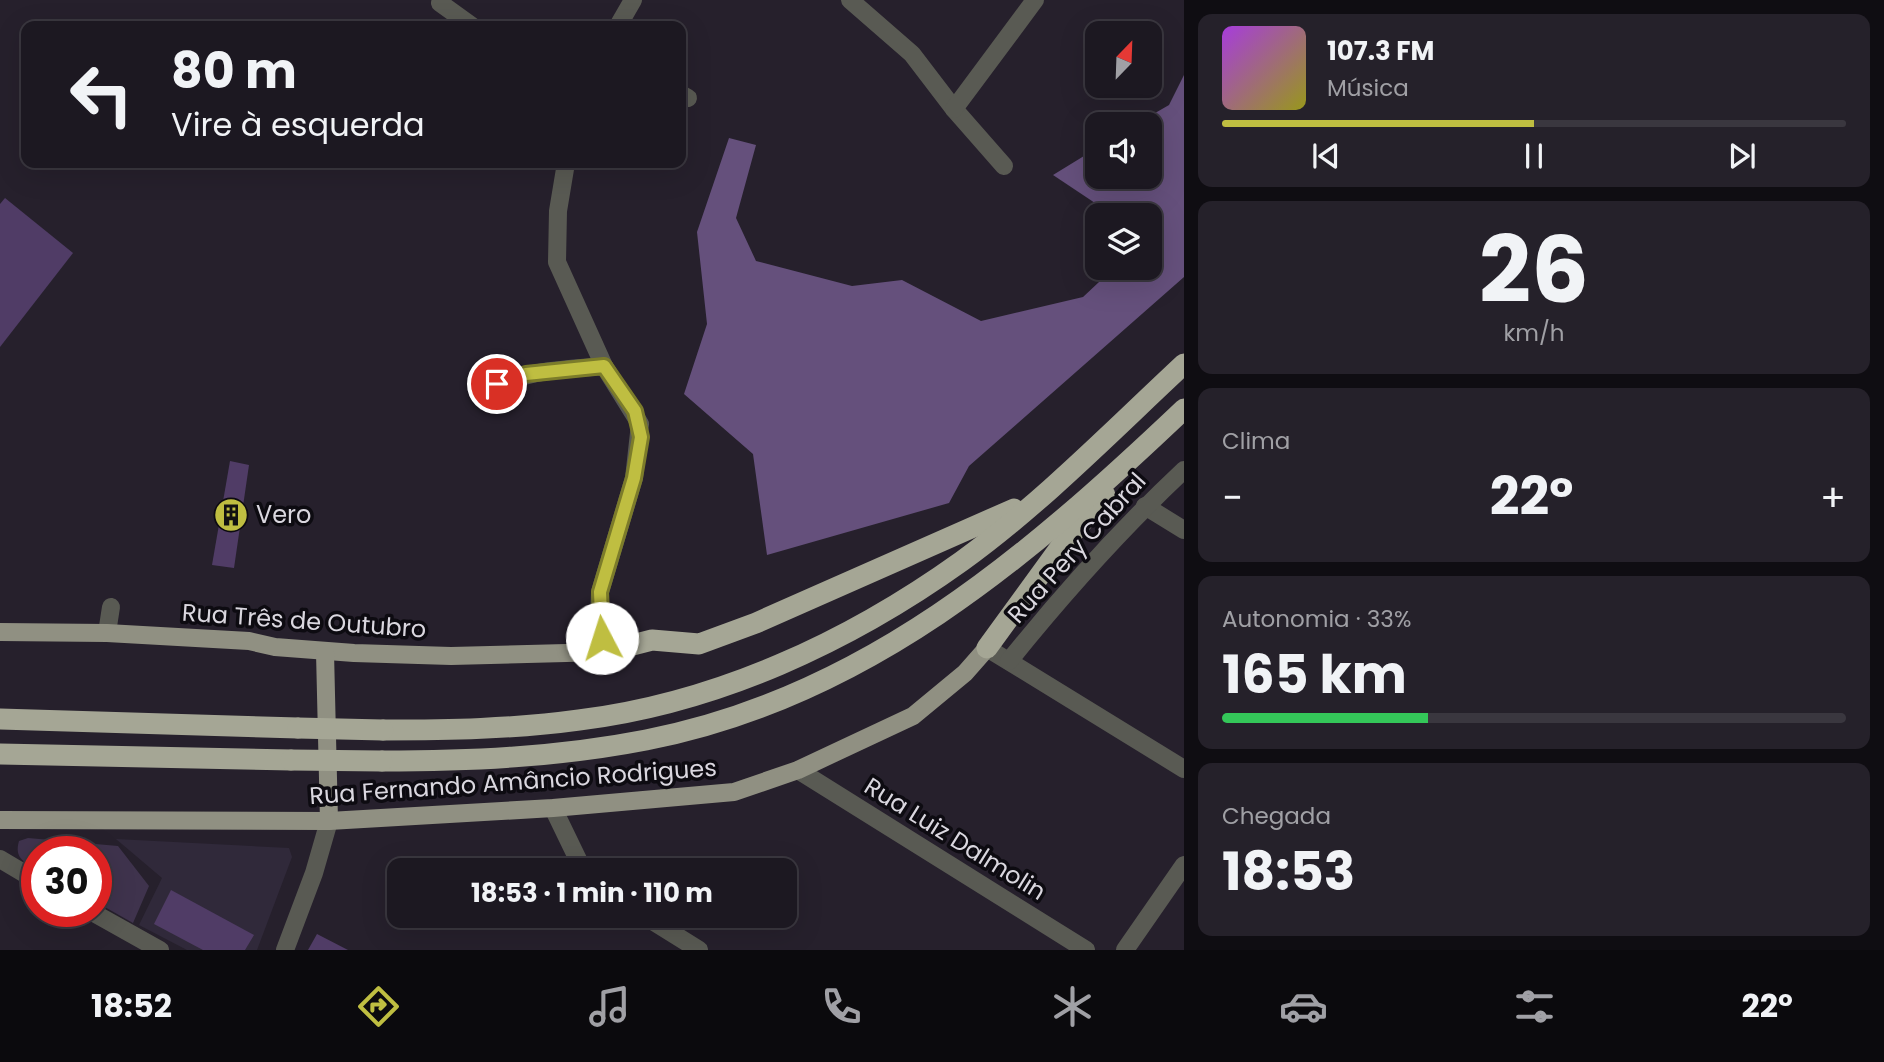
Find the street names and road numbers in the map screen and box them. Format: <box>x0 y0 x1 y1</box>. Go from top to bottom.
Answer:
street label: Rua Pery Cabral <box>1000 465 1153 630</box>
street label: Rua Três de Outubro <box>181 596 427 645</box>
street label: Rua Fernando Amâncio Rodrigues <box>308 751 718 812</box>
street label: Rua Luiz Dalmolin <box>858 770 1052 908</box>

